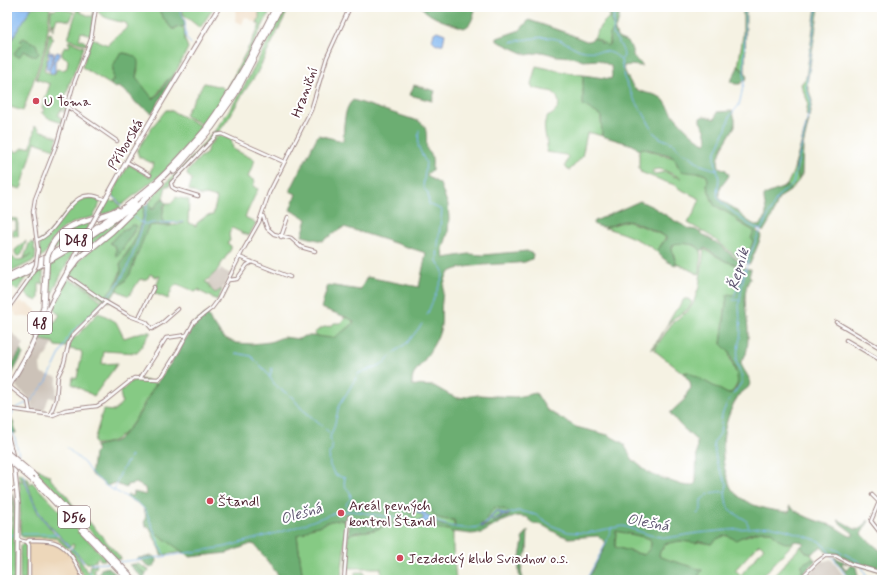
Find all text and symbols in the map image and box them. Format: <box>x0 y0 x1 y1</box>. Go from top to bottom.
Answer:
street label: Hraniční <box>287 64 322 120</box>
place label: U Toma <box>44 93 92 111</box>
marker: U Toma <box>31 96 41 106</box>
street label: Příborská <box>104 116 148 173</box>
road number: D48 <box>60 229 92 251</box>
water label: Řepník <box>723 245 755 293</box>
road number: 48 <box>28 312 52 334</box>
place label: Štandl <box>218 493 260 511</box>
marker: Štandl <box>205 496 215 506</box>
place label: Areál pevných kontrol Štandl <box>349 497 436 531</box>
water label: Olešná <box>278 498 325 530</box>
road number: D56 <box>58 506 90 528</box>
marker: Areál pevných kontrol Štandl <box>336 508 346 518</box>
water label: Olešná <box>625 509 671 537</box>
place label: Jezdecký klub Sviadnov o.s. <box>408 550 568 568</box>
marker: Jezdecký klub Sviadnov o.s. <box>395 553 405 563</box>

